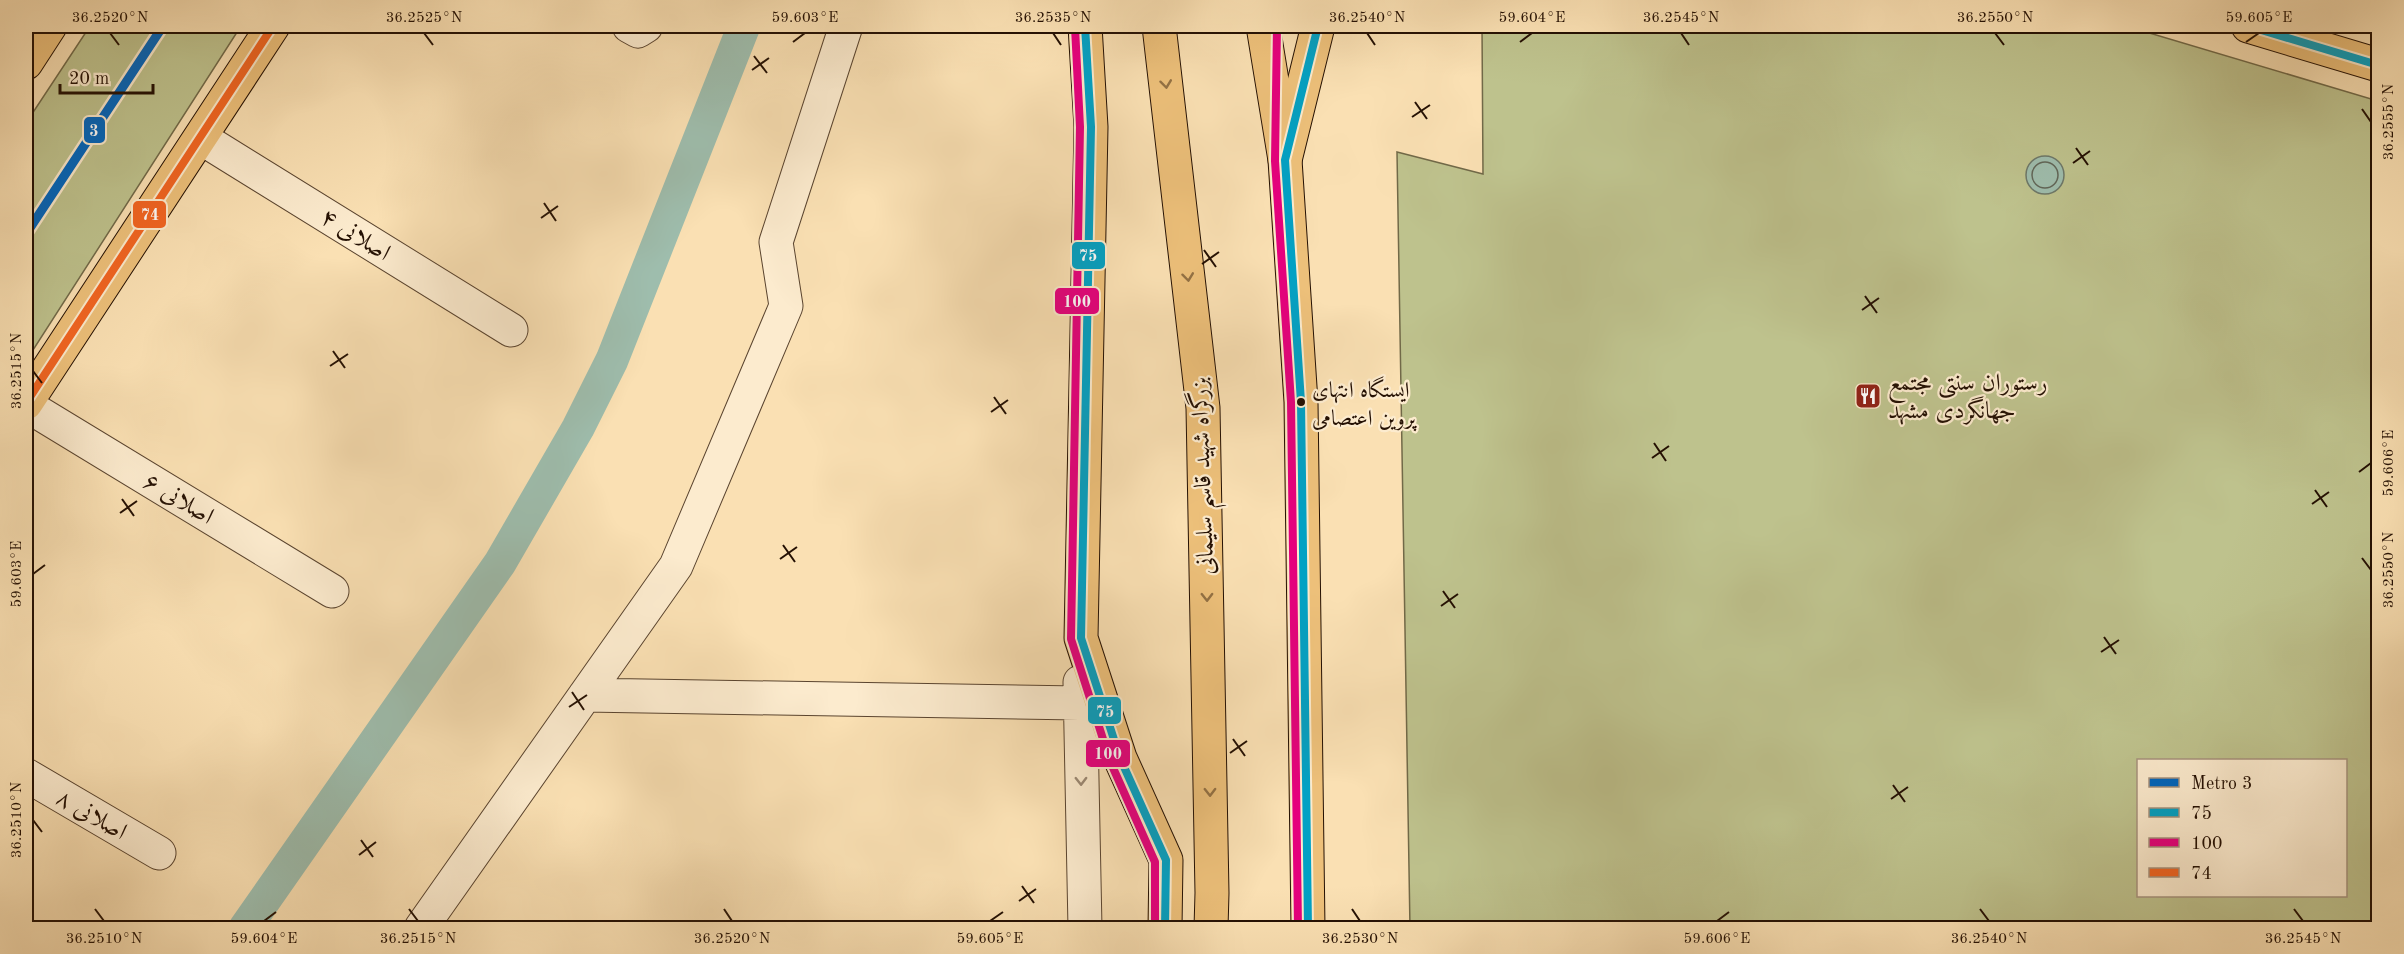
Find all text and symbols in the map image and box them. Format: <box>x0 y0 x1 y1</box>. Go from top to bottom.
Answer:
text: 36.2520°N <box>72 11 149 26</box>
text: 36.2525°N <box>386 11 463 26</box>
text: 59.603°E <box>772 11 838 26</box>
text: 36.2535°N <box>1015 11 1092 26</box>
text: 36.2540°N <box>1329 11 1406 26</box>
text: 59.604°E <box>1499 11 1565 26</box>
text: 36.2545°N <box>1643 11 1720 26</box>
text: 36.2550°N <box>1957 11 2034 26</box>
text: 59.605°E <box>2226 11 2292 26</box>
scale bar <box>60 57 153 95</box>
text: 20 m <box>69 70 109 88</box>
one-way arrow <box>1159 79 1171 88</box>
text: 36.2555°N <box>2382 83 2397 160</box>
line badge: 3 <box>83 116 106 144</box>
text: 3 <box>89 124 99 140</box>
line badge: 74 <box>132 200 167 229</box>
street label: اصلانی ۴ <box>316 205 394 266</box>
text: 74 <box>141 208 159 224</box>
line badge: 75 <box>1071 241 1106 270</box>
text: 75 <box>1079 249 1097 265</box>
one-way arrow <box>1181 273 1194 282</box>
line badge: 100 <box>1054 287 1100 315</box>
text: 100 <box>1063 295 1091 311</box>
text: 36.2515°N <box>10 332 25 409</box>
place label: رستوران سنتی مجتمع جهانگردی مشهد <box>1888 372 2048 425</box>
street label: بزرگراه شهید قاسم سلیمانی <box>1183 376 1229 575</box>
place label: ایستگاه انتهای پروین اعتصامی <box>1312 376 1417 432</box>
restaurant icon: رستوران سنتی مجتمع جهانگردی مشهد <box>1853 381 1883 411</box>
marker: ایستگاه انتهای پروین اعتصامی <box>1295 396 1307 408</box>
text: 59.606°E <box>2382 430 2397 496</box>
street label: اصلانی ۶ <box>139 470 217 530</box>
text: 36.2550°N <box>2382 531 2397 608</box>
text: 59.603°E <box>10 541 25 607</box>
one-way arrow <box>1200 593 1213 602</box>
line badge: 75 <box>1087 696 1122 725</box>
text: 75 <box>1096 705 1114 721</box>
line badge: 100 <box>1085 739 1131 768</box>
text: 100 <box>1094 747 1122 763</box>
legend <box>2137 759 2347 897</box>
text: Metro 3 <box>2191 775 2252 793</box>
one-way arrow <box>1075 776 1088 785</box>
text: 36.2510°N <box>10 781 25 858</box>
street label: اصلانی ۸ <box>52 786 130 845</box>
one-way arrow <box>1204 788 1216 797</box>
text: 75 <box>2191 805 2212 823</box>
text: 100 <box>2191 835 2222 853</box>
text: 74 <box>2191 865 2212 883</box>
text: 36.2510°N <box>66 932 143 947</box>
text: 59.604°E <box>231 932 297 947</box>
text: 36.2515°N <box>380 932 457 947</box>
text: 36.2520°N <box>694 932 771 947</box>
text: 59.605°E <box>957 932 1023 947</box>
text: 36.2530°N <box>1322 932 1399 947</box>
text: 59.606°E <box>1684 932 1750 947</box>
text: 36.2540°N <box>1951 932 2028 947</box>
text: 36.2545°N <box>2265 932 2342 947</box>

